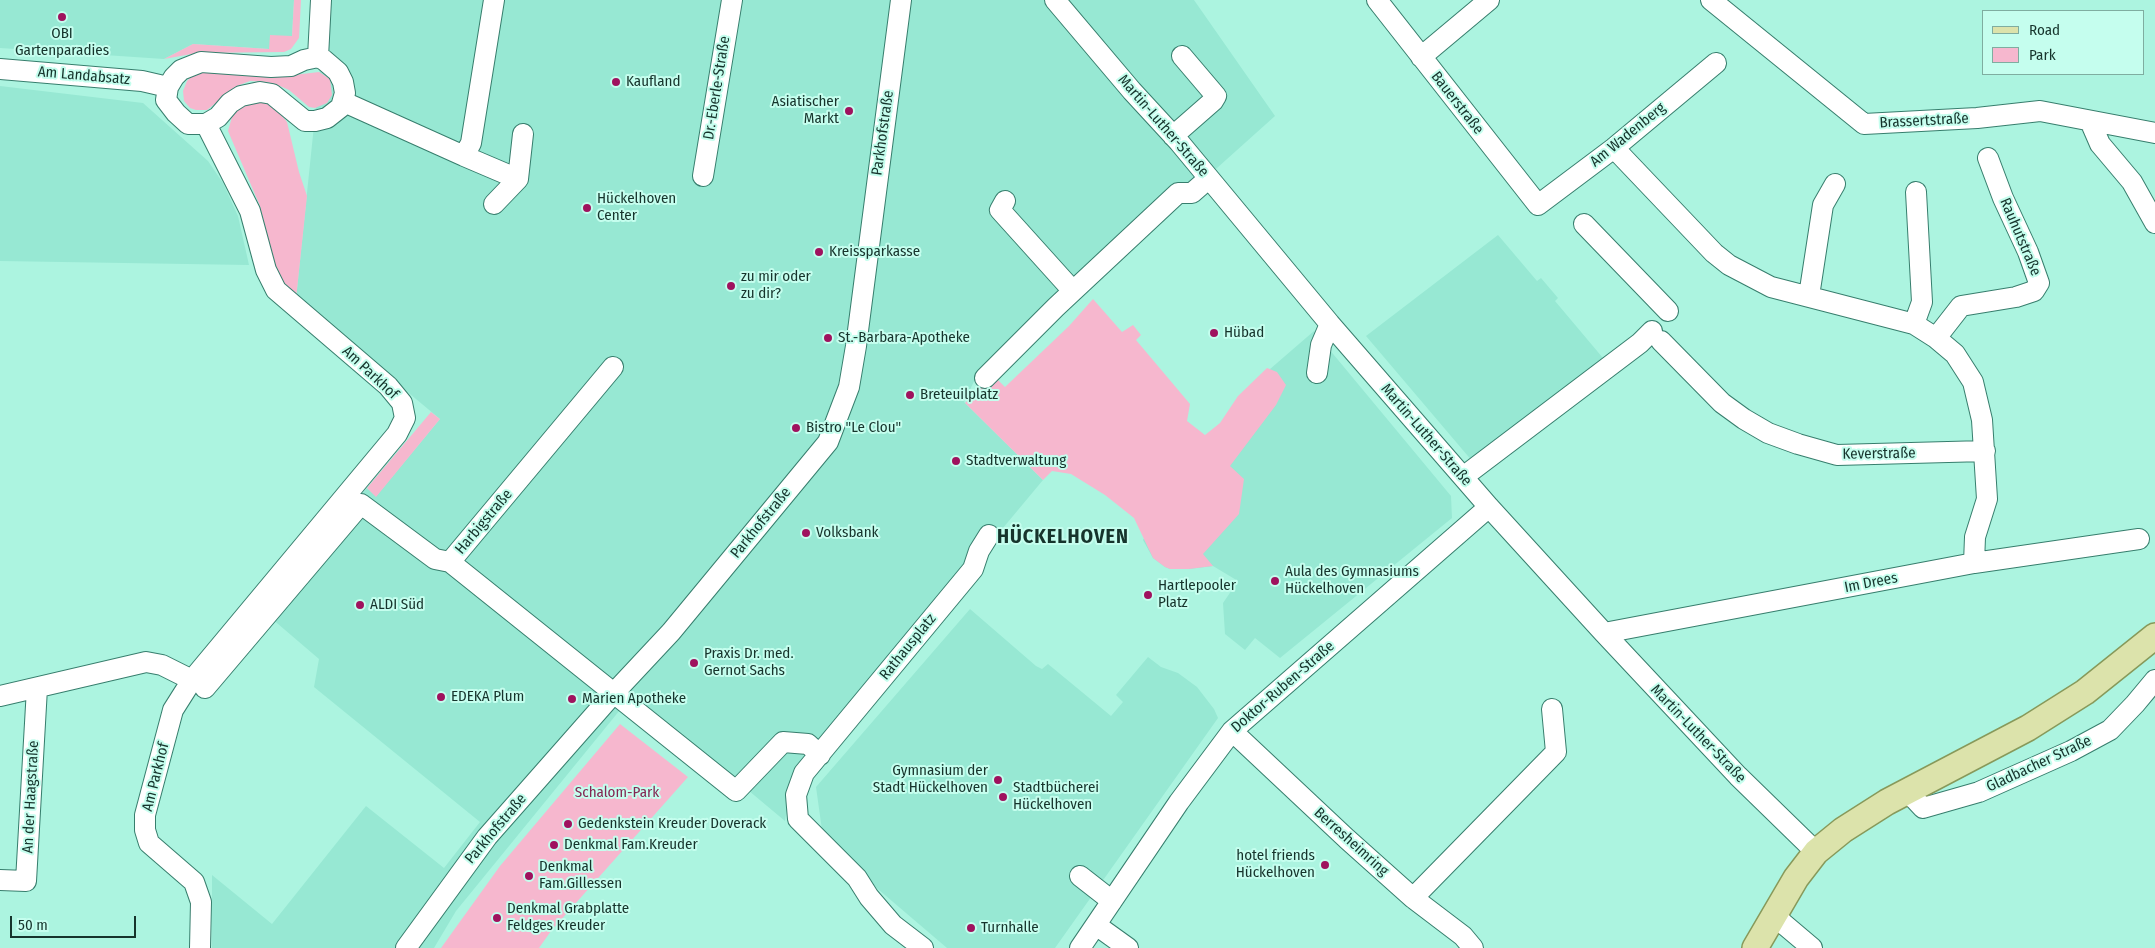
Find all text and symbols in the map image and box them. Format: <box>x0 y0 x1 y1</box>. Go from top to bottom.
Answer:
legend <box>1982 10 2145 75</box>
marker: OBI Gartenparadies <box>56 11 68 23</box>
text: Road <box>2029 21 2060 39</box>
place label: OBI Gartenparadies <box>15 25 109 60</box>
street label: Dr.-Eberle-Straße <box>700 35 734 141</box>
text: Park <box>2029 46 2056 64</box>
street label: Am Landabsatz <box>37 63 131 89</box>
street label: Bauerstraße <box>1427 68 1487 138</box>
street label: Martin-Luther-Straße <box>1114 71 1212 181</box>
place label: Kaufland <box>626 73 680 91</box>
marker: Kaufland <box>610 76 622 88</box>
street label: Parkhofstraße <box>868 89 898 177</box>
place label: Asiatischer Markt <box>772 93 839 128</box>
street label: Am Wadenberg <box>1587 99 1669 171</box>
marker: Asiatischer Markt <box>843 105 855 117</box>
street label: Brassertstraße <box>1879 110 1969 132</box>
place label: Hückelhoven Center <box>597 190 676 225</box>
street label: Rauhutstraße <box>1996 195 2044 279</box>
marker: Hückelhoven Center <box>581 202 593 214</box>
place label: Kreissparkasse <box>829 243 920 261</box>
marker: Kreissparkasse <box>813 246 825 258</box>
place label: zu mir oder zu dir? <box>741 268 811 303</box>
marker: zu mir oder zu dir? <box>725 280 737 292</box>
place label: Hübad <box>1224 324 1264 342</box>
marker: Hübad <box>1208 327 1220 339</box>
place label: St.-Barbara-Apotheke <box>838 329 970 347</box>
marker: St.-Barbara-Apotheke <box>822 332 834 344</box>
street label: Am Parkhof <box>338 343 402 403</box>
street label: Martin-Luther-Straße <box>1377 380 1475 490</box>
place label: Breteuilplatz <box>920 386 998 404</box>
marker: Breteuilplatz <box>904 389 916 401</box>
place label: Bistro "Le Clou" <box>806 419 901 437</box>
marker: Bistro "Le Clou" <box>790 422 802 434</box>
street label: Keverstraße <box>1842 444 1916 464</box>
place label: Stadtverwaltung <box>966 452 1066 470</box>
marker: Stadtverwaltung <box>950 455 962 467</box>
street label: Parkhofstraße <box>727 484 795 562</box>
street label: Harbigstraße <box>452 486 516 558</box>
place label: Volksbank <box>816 524 879 542</box>
district label: HÜCKELHOVEN <box>996 525 1130 549</box>
marker: Volksbank <box>800 527 812 539</box>
place label: Aula des Gymnasiums Hückelhoven <box>1285 563 1419 598</box>
street label: Im Drees <box>1843 569 1899 597</box>
marker: Aula des Gymnasiums Hückelhoven <box>1269 575 1281 587</box>
place label: Hartlepooler Platz <box>1158 577 1236 612</box>
marker: Hartlepooler Platz <box>1142 589 1154 601</box>
place label: ALDI Süd <box>370 596 424 614</box>
marker: ALDI Süd <box>354 599 366 611</box>
street label: Rathausplatz <box>876 610 940 684</box>
street label: Doktor-Ruben-Straße <box>1228 637 1338 737</box>
place label: Praxis Dr. med. Gernot Sachs <box>704 645 794 680</box>
marker: Praxis Dr. med. Gernot Sachs <box>688 657 700 669</box>
street label: Martin-Luther-Straße <box>1647 681 1749 787</box>
place label: EDEKA Plum <box>451 688 524 706</box>
place label: Marien Apotheke <box>582 690 686 708</box>
marker: EDEKA Plum <box>435 691 447 703</box>
marker: Marien Apotheke <box>566 693 578 705</box>
street label: Gladbacher Straße <box>1984 732 2094 796</box>
street label: An der Haagstraße <box>19 740 43 854</box>
street label: Am Parkhof <box>139 741 173 813</box>
place label: Gymnasium der Stadt Hückelhoven <box>873 762 988 797</box>
marker: Gymnasium der Stadt Hückelhoven <box>992 774 1004 786</box>
place label: Stadtbücherei Hückelhoven <box>1013 779 1099 814</box>
park label: Schalom-Park <box>575 784 659 802</box>
street label: Parkhofstraße <box>462 790 530 868</box>
marker: Stadtbücherei Hückelhoven <box>997 791 1009 803</box>
street label: Berresheimring <box>1310 804 1392 880</box>
place label: Gedenkstein Kreuder Doverack <box>578 815 766 833</box>
marker: Gedenkstein Kreuder Doverack <box>562 818 574 830</box>
place label: Denkmal Fam.Kreuder <box>564 836 698 854</box>
marker: Denkmal Fam.Kreuder <box>548 839 560 851</box>
place label: hotel friends Hückelhoven <box>1236 847 1315 882</box>
place label: Denkmal Fam.Gillessen <box>539 858 622 893</box>
marker: hotel friends Hückelhoven <box>1319 859 1331 871</box>
marker: Denkmal Fam.Gillessen <box>523 870 535 882</box>
place label: Denkmal Grabplatte Feldges Kreuder <box>507 900 629 935</box>
scale bar <box>12 906 139 938</box>
marker: Denkmal Grabplatte Feldges Kreuder <box>491 912 503 924</box>
text: 50 m <box>18 916 48 934</box>
place label: Turnhalle <box>981 919 1039 937</box>
marker: Turnhalle <box>965 922 977 934</box>

